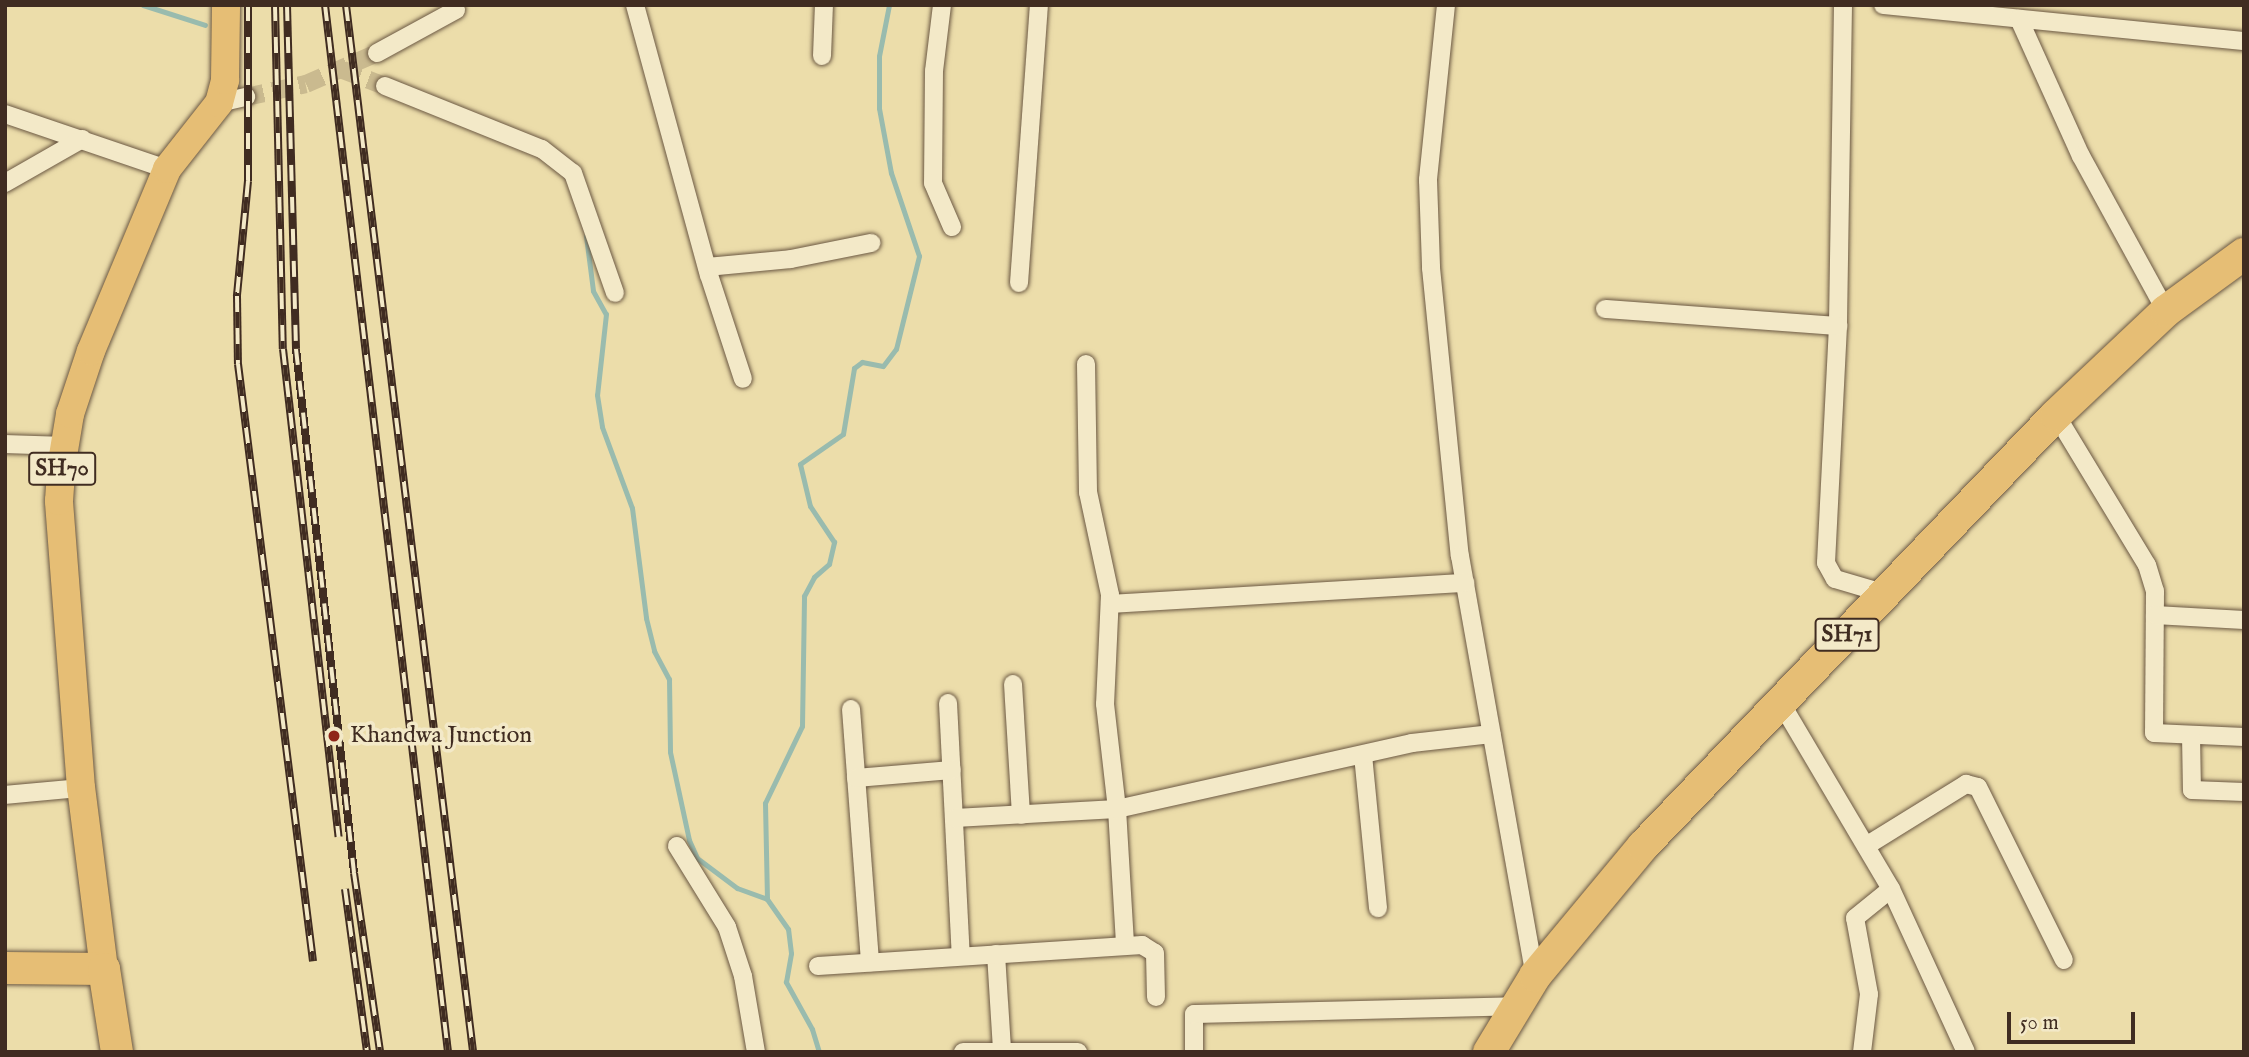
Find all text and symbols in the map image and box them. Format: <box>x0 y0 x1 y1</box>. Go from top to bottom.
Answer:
road number: SH70 <box>27 449 97 489</box>
road number: SH71 <box>1814 615 1880 654</box>
place label: Khandwa Junction <box>350 722 532 750</box>
marker: Khandwa Junction <box>324 726 344 746</box>
scale bar <box>2011 998 2139 1042</box>
text: 50 m <box>2020 1010 2059 1037</box>

